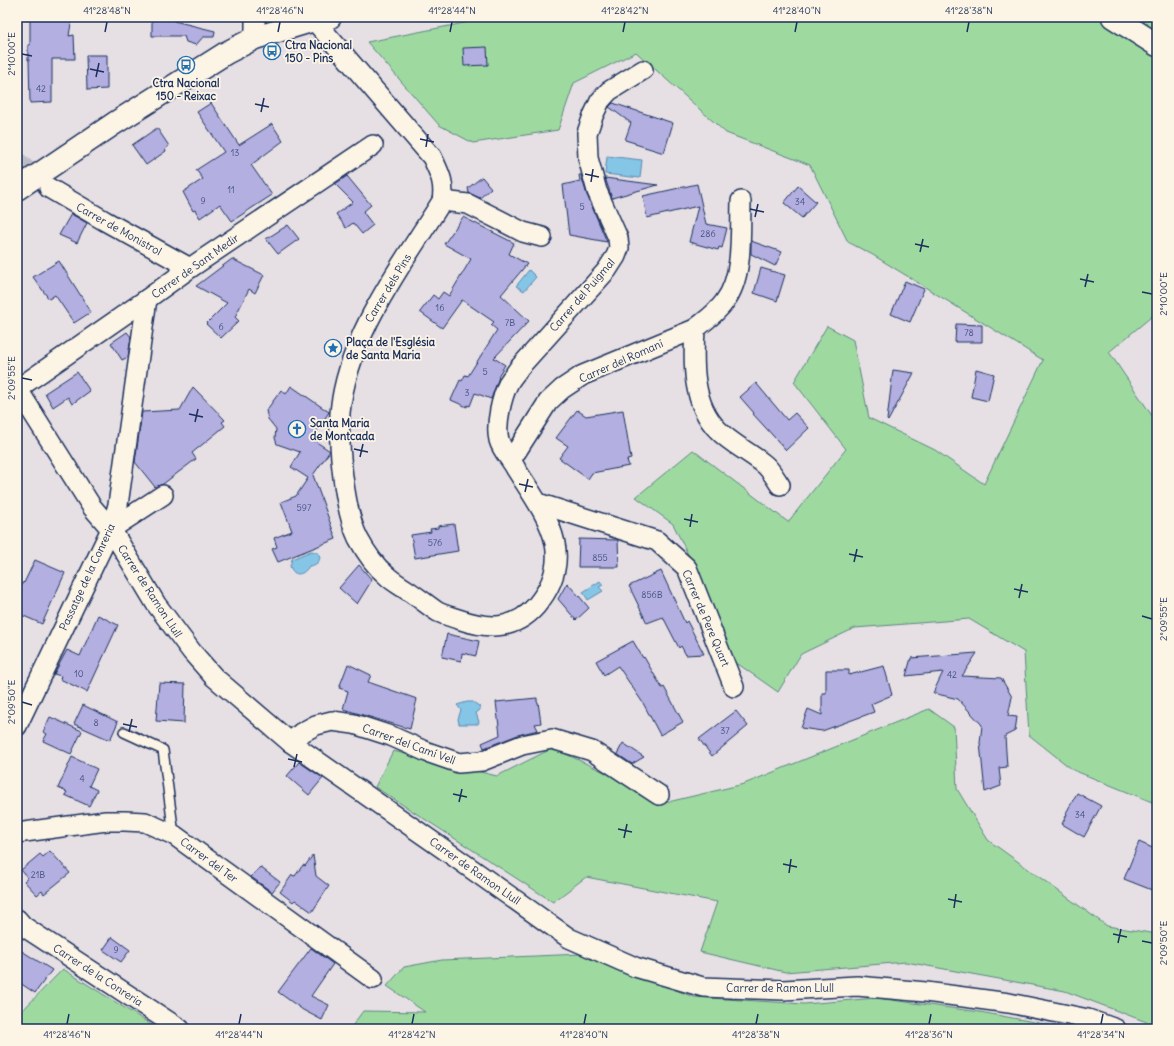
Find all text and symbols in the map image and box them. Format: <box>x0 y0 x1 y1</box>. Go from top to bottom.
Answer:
text: 41°28'48"N <box>83 4 131 17</box>
text: 41°28'46"N <box>256 4 304 17</box>
text: 41°28'44"N <box>428 4 476 17</box>
text: 41°28'42"N <box>601 4 649 17</box>
text: 41°28'40"N <box>773 4 821 17</box>
text: 41°28'38"N <box>945 4 993 17</box>
text: 2°10'00"E <box>5 32 18 76</box>
place label: Ctra Nacional 150 - Pins <box>285 38 352 65</box>
bus stop icon: Ctra Nacional 150 - Pins <box>262 41 282 61</box>
bus stop icon: Ctra Nacional 150 - Reixac <box>176 55 196 75</box>
place label: Ctra Nacional 150 - Reixac <box>152 76 220 103</box>
house number: 42 <box>36 83 46 94</box>
house number: 13 <box>231 147 239 158</box>
house number: 11 <box>227 184 235 195</box>
house number: 9 <box>200 195 206 206</box>
house number: 34 <box>795 196 805 207</box>
street label: Carrer de Monistrol <box>74 200 164 258</box>
house number: 5 <box>579 201 585 212</box>
house number: 286 <box>700 228 716 239</box>
street label: Carrer de Sant Medir <box>149 230 242 301</box>
street label: Carrer dels Pins <box>362 251 414 325</box>
street label: Carrer del Puigmal <box>546 255 618 335</box>
text: 2°10'00"E <box>1157 272 1170 316</box>
house number: 16 <box>436 302 444 313</box>
house number: 7B <box>505 317 515 328</box>
house number: 6 <box>218 321 224 332</box>
house number: 78 <box>964 327 974 338</box>
place label: Plaça de l'Església de Santa Maria <box>346 335 436 362</box>
street label: Carrer del Romaní <box>577 336 666 386</box>
place icon: Plaça de l'Església de Santa Maria <box>323 338 343 358</box>
text: 2°09'55"E <box>5 356 18 400</box>
house number: 5 <box>482 366 488 377</box>
house number: 3 <box>464 387 470 398</box>
place label: Santa Maria de Montcada <box>310 416 375 443</box>
church icon: Santa Maria de Montcada <box>287 419 307 439</box>
house number: 597 <box>297 502 312 513</box>
street label: Passatge de la Conreria <box>56 521 118 633</box>
house number: 576 <box>428 537 442 548</box>
street label: Carrer de Ramon Llull <box>115 542 185 640</box>
house number: 855 <box>592 552 608 563</box>
street label: Carrer de Pere Quart <box>679 567 733 669</box>
house number: 856B <box>641 589 663 600</box>
text: 2°09'55"E <box>1157 597 1170 641</box>
house number: 10 <box>74 668 84 679</box>
house number: 42 <box>947 669 957 680</box>
text: 2°09'50"E <box>5 680 18 724</box>
house number: 8 <box>93 717 99 728</box>
street label: Carrer del Camí Vell <box>361 721 457 767</box>
house number: 37 <box>720 725 730 736</box>
house number: 4 <box>79 773 85 784</box>
house number: 34 <box>1075 809 1085 820</box>
street label: Carrer del Ter <box>177 834 241 886</box>
street label: Carrer de Ramon Llull <box>427 834 523 908</box>
house number: 21B <box>31 869 45 880</box>
text: 2°09'50"E <box>1157 921 1170 965</box>
street label: Carrer de la Conreria <box>50 941 146 1009</box>
house number: 9 <box>113 944 119 955</box>
street label: Carrer de Ramon Llull <box>726 981 834 995</box>
text: 41°28'46"N <box>43 1028 91 1041</box>
text: 41°28'44"N <box>215 1028 263 1041</box>
text: 41°28'42"N <box>388 1028 436 1041</box>
text: 41°28'40"N <box>560 1028 608 1041</box>
text: 41°28'38"N <box>732 1028 780 1041</box>
text: 41°28'36"N <box>905 1028 953 1041</box>
text: 41°28'34"N <box>1077 1028 1125 1041</box>

